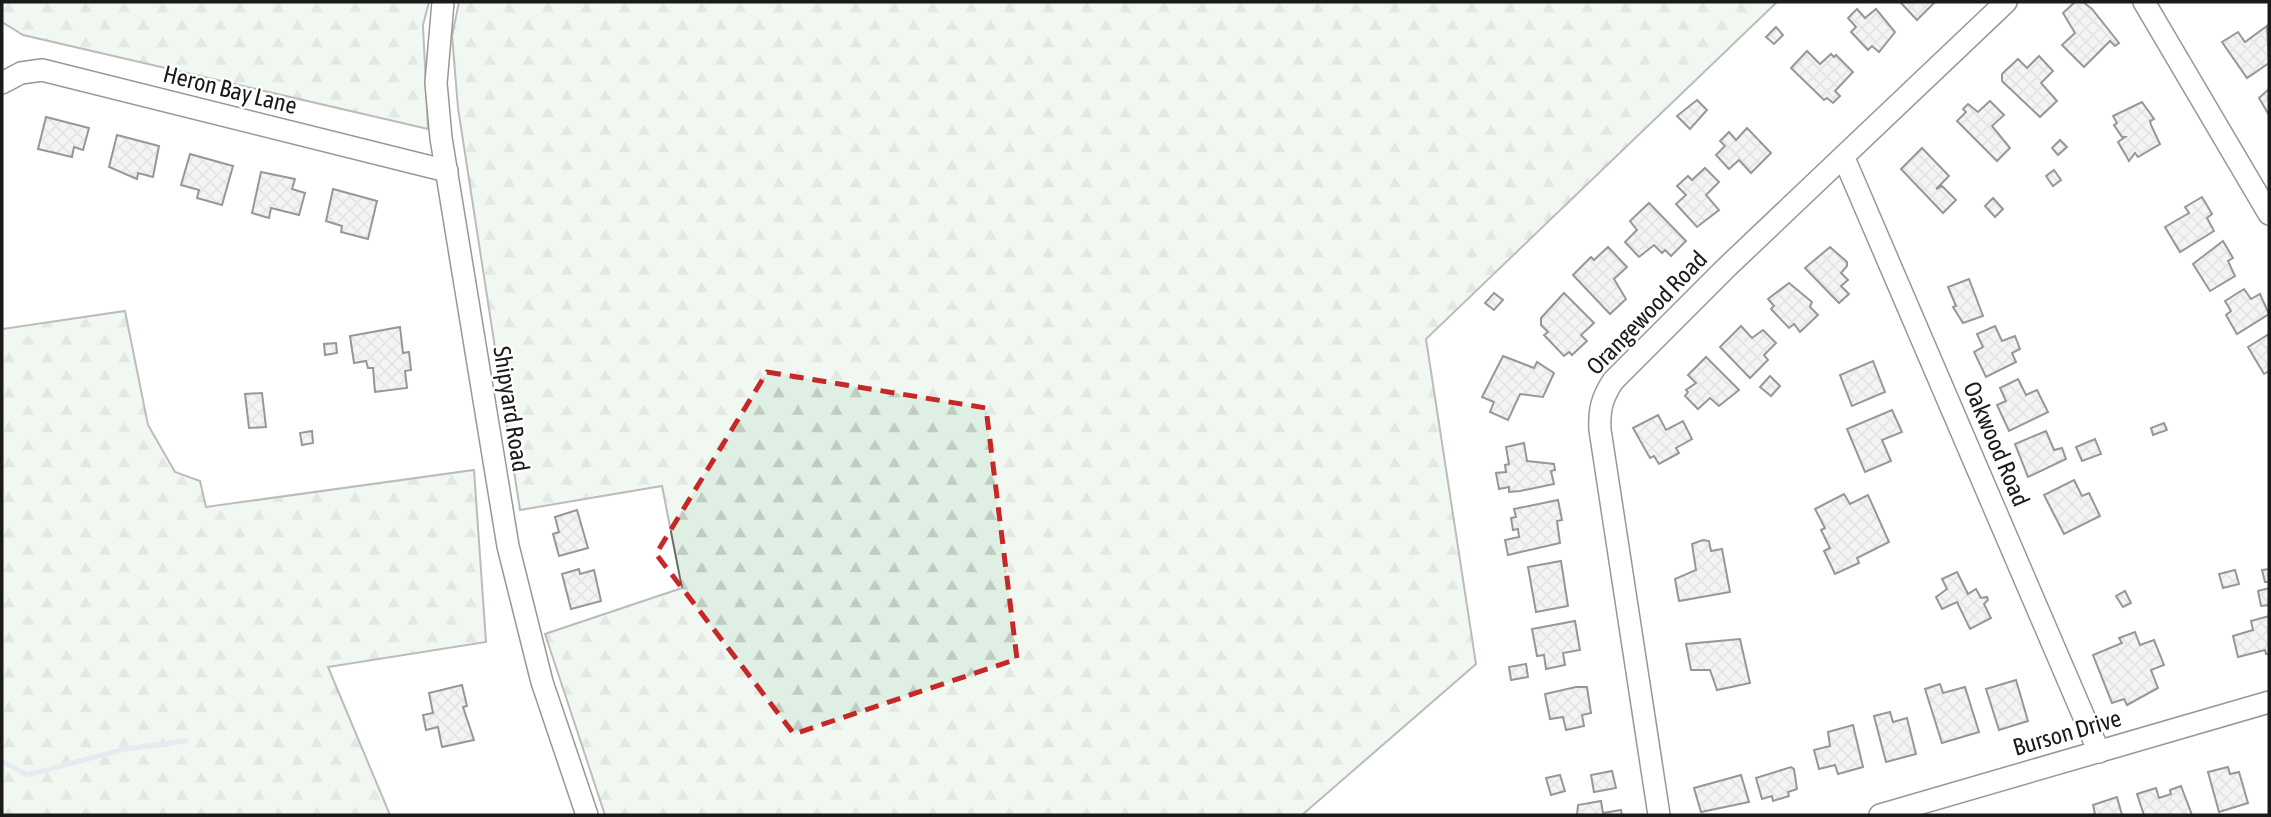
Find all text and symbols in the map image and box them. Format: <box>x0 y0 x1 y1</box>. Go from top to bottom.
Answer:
street label: Heron Bay Lane <box>160 60 300 119</box>
street label: Orangewood Road <box>1581 245 1712 380</box>
street label: Shipyard Road <box>488 344 535 474</box>
street label: Oakwood Road <box>1958 377 2035 510</box>
street label: Burson Drive <box>2010 704 2124 761</box>

